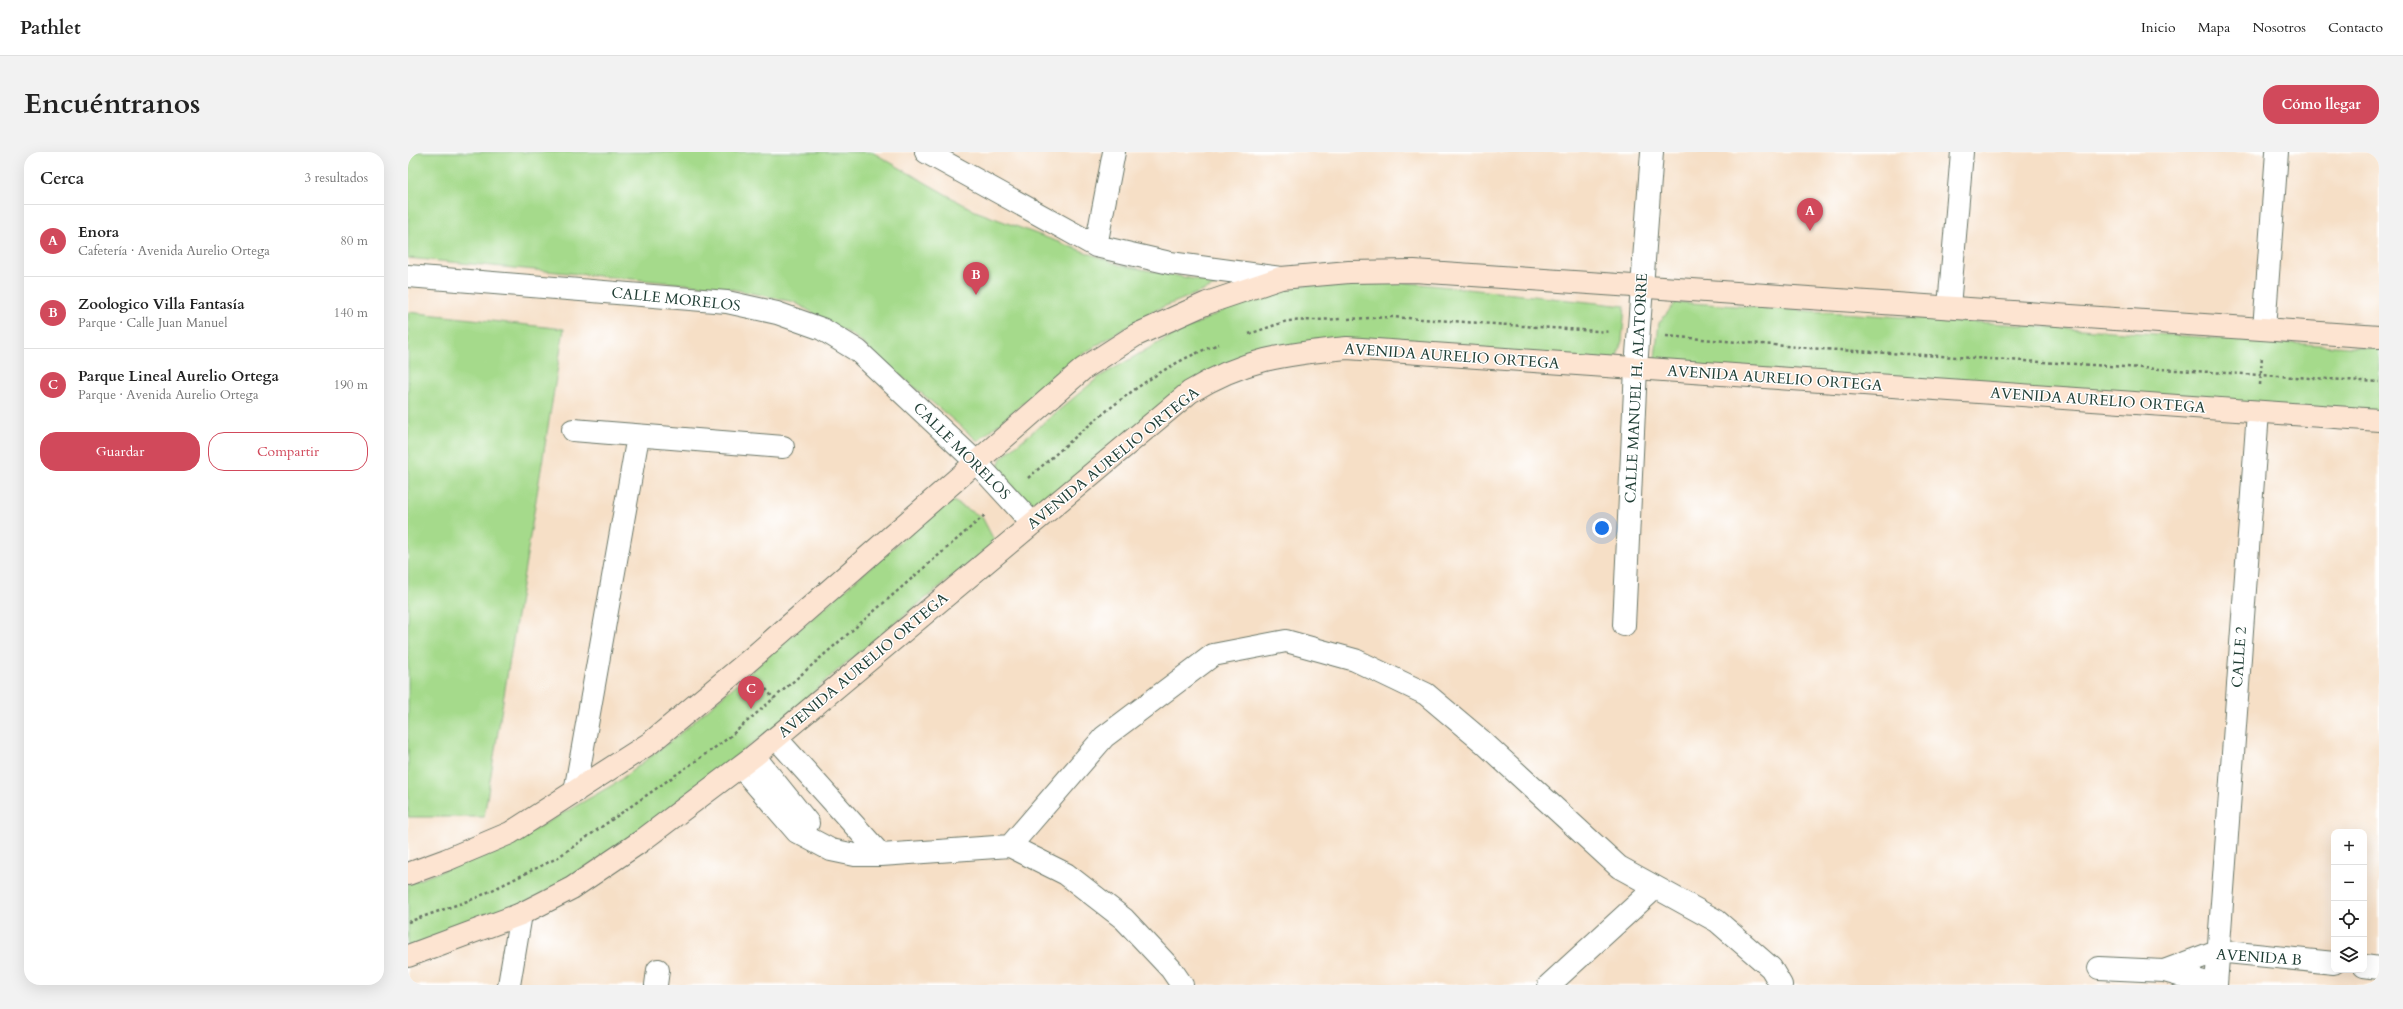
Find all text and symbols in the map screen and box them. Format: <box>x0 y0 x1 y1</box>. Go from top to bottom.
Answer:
text: Pathlet <box>20 15 81 41</box>
text: Inicio <box>2141 18 2176 37</box>
text: Mapa <box>2198 18 2230 37</box>
text: Nosotros <box>2252 18 2306 37</box>
text: Contacto <box>2328 18 2383 37</box>
text: Encuéntranos <box>24 85 200 123</box>
button: Cómo llegar <box>2263 85 2379 124</box>
text: Cerca <box>40 167 84 190</box>
text: 3 resultados <box>304 169 368 187</box>
pin: A <box>1797 198 1823 231</box>
text: Enora <box>78 222 119 242</box>
text: A <box>48 232 58 250</box>
text: 80 m <box>340 232 368 250</box>
text: Cafetería · Avenida Aurelio Ortega <box>78 242 270 260</box>
pin: B <box>963 262 989 295</box>
street label: CALLE MANUEL H. ALATORRE <box>1620 272 1652 504</box>
street label: CALLE MORELOS <box>610 282 742 316</box>
text: Zoologico Villa Fantasía <box>78 294 245 314</box>
text: B <box>48 304 58 322</box>
text: 140 m <box>334 304 368 322</box>
text: Parque · Calle Juan Manuel <box>78 314 228 332</box>
street label: AVENIDA AURELIO ORTEGA <box>1344 339 1561 374</box>
street label: AVENIDA AURELIO ORTEGA <box>1667 361 1884 396</box>
text: Parque Lineal Aurelio Ortega <box>78 366 279 386</box>
text: C <box>48 376 58 394</box>
text: 190 m <box>334 376 368 394</box>
street label: AVENIDA AURELIO ORTEGA <box>1023 382 1203 534</box>
street label: AVENIDA AURELIO ORTEGA <box>1990 383 2207 418</box>
text: Parque · Avenida Aurelio Ortega <box>78 386 259 404</box>
street label: CALLE MORELOS <box>909 398 1015 504</box>
button: Guardar <box>40 432 200 471</box>
button: Compartir <box>208 432 368 471</box>
your location <box>1592 518 1612 538</box>
street label: AVENIDA AURELIO ORTEGA <box>774 588 952 742</box>
street label: CALLE 2 <box>2227 625 2251 688</box>
pin: C <box>738 676 764 709</box>
map controls <box>2331 829 2367 973</box>
button: + <box>2331 829 2367 865</box>
button: − <box>2331 865 2367 901</box>
button: locate <box>2331 901 2367 937</box>
button: layers <box>2331 937 2367 973</box>
street label: AVENIDA B <box>2215 944 2303 970</box>

